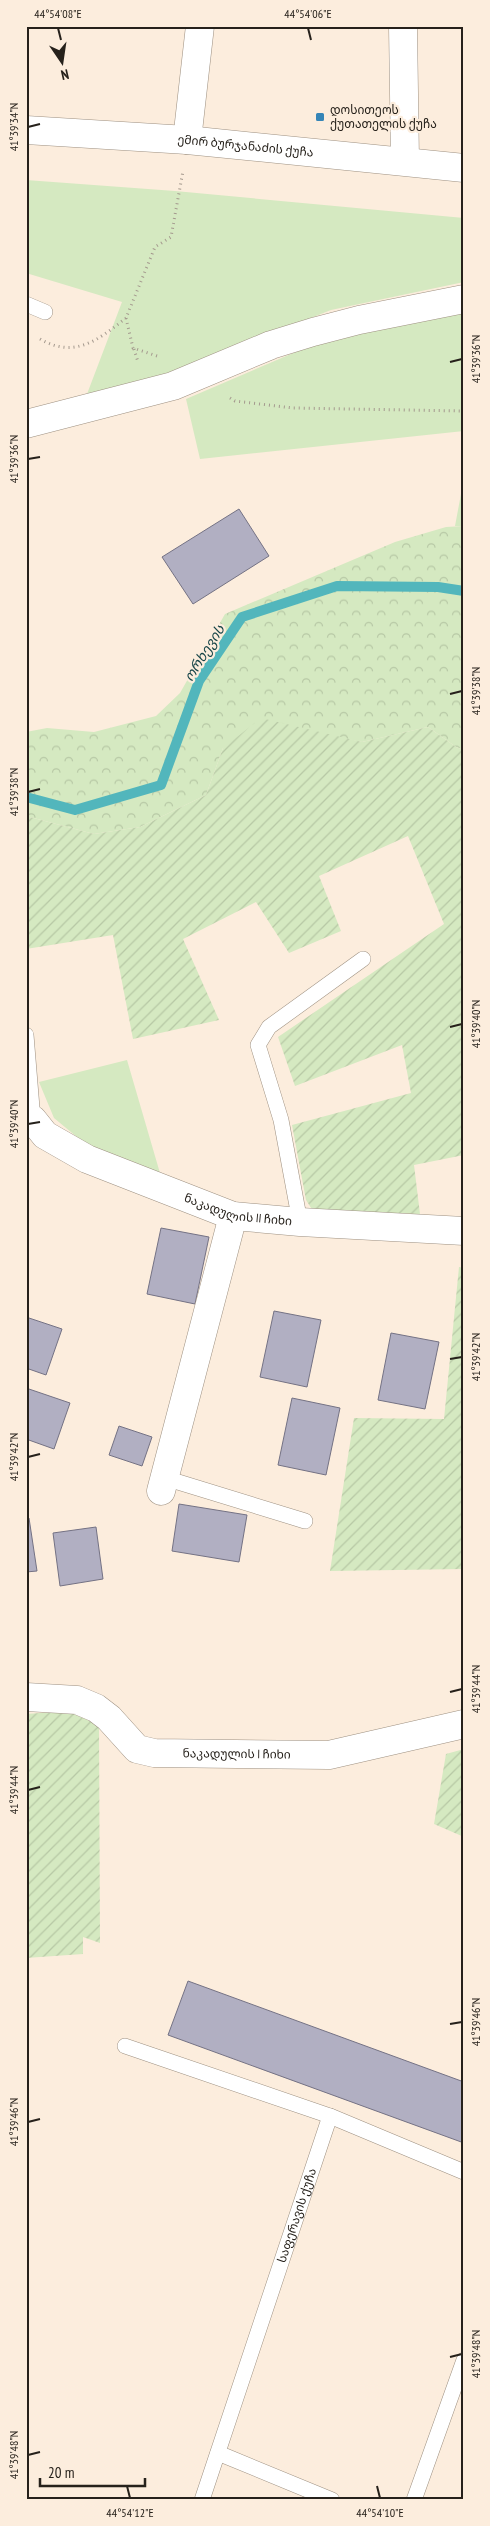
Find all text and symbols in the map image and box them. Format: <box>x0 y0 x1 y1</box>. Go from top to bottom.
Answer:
text: 44°54'08"E <box>34 6 82 21</box>
text: 44°54'06"E <box>284 6 332 21</box>
north arrow <box>38 38 88 88</box>
text: N <box>59 65 71 84</box>
place label: დოსითეოს ქუთათელის ქუჩა <box>330 102 437 132</box>
text: 41°39'34"N <box>6 103 21 151</box>
marker: დოსითეოს ქუთათელის ქუჩა <box>314 111 326 123</box>
street label: ემირ ბურჯანაძის ქუჩა <box>177 131 314 160</box>
text: 41°39'36"N <box>468 335 483 383</box>
text: 41°39'36"N <box>6 435 21 483</box>
water label: ორხევის <box>180 621 229 685</box>
text: 41°39'38"N <box>468 667 483 715</box>
text: 41°39'38"N <box>6 768 21 816</box>
text: 41°39'40"N <box>468 1000 483 1048</box>
text: 41°39'40"N <box>6 1100 21 1148</box>
street label: ნაკადულის II ჩიხი <box>182 1190 293 1228</box>
text: 41°39'42"N <box>468 1333 483 1381</box>
text: 41°39'42"N <box>6 1433 21 1481</box>
text: 41°39'44"N <box>468 1665 483 1713</box>
street label: ნაკადულის I ჩიხი <box>182 1745 291 1762</box>
text: 41°39'44"N <box>6 1766 21 1814</box>
text: 41°39'46"N <box>468 1998 483 2046</box>
text: 41°39'46"N <box>6 2098 21 2146</box>
street label: საფერავის ქუჩა <box>274 2166 319 2264</box>
text: 41°39'48"N <box>468 2330 483 2378</box>
text: 41°39'48"N <box>6 2431 21 2479</box>
scale bar <box>40 2456 145 2488</box>
text: 20 m <box>48 2463 74 2482</box>
text: 44°54'12"E <box>106 2505 154 2520</box>
text: 44°54'10"E <box>356 2505 404 2520</box>

